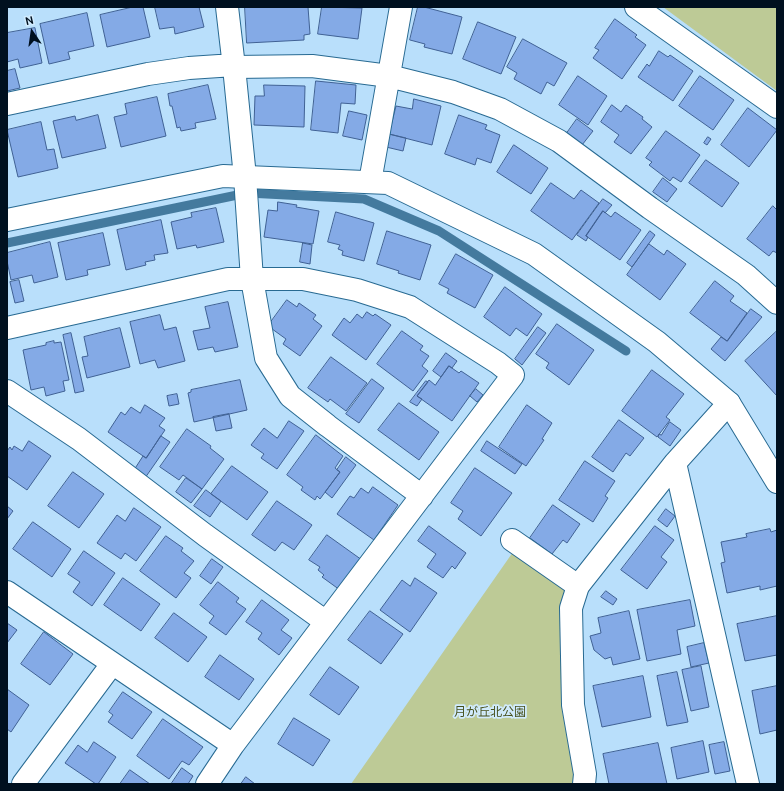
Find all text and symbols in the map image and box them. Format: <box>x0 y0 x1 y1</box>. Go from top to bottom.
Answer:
north arrow <box>12 12 52 52</box>
text: N <box>24 14 35 27</box>
park label: 月が丘北公園 <box>454 705 526 719</box>

